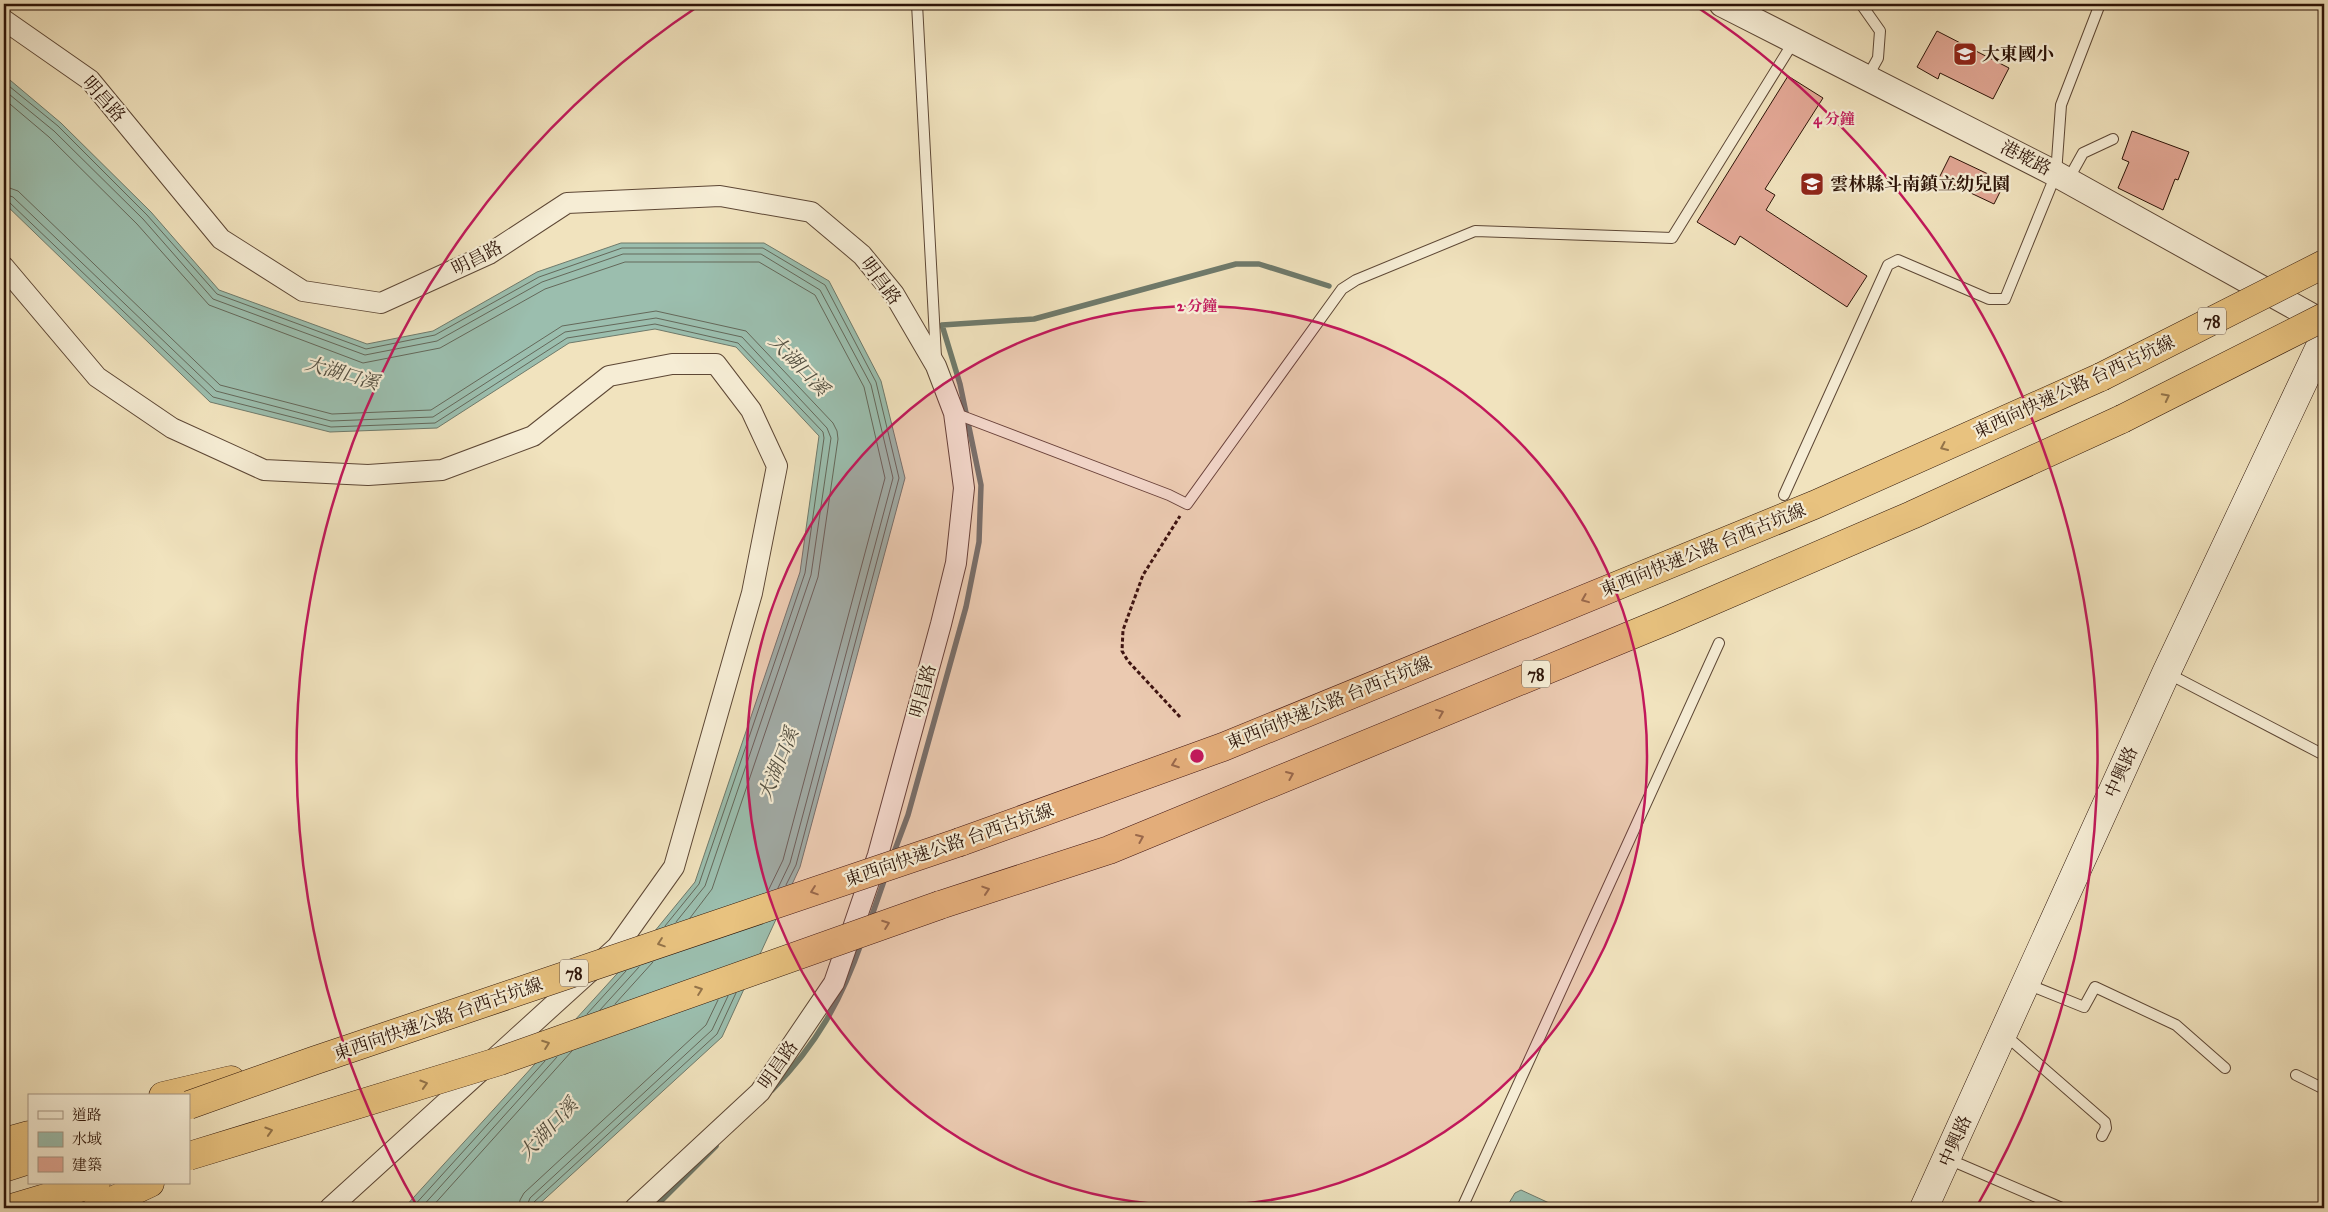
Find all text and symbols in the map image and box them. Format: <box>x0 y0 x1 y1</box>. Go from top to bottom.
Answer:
school or university icon: 大東國小 <box>1952 41 1978 67</box>
place label: 大東國小 <box>1982 43 2054 65</box>
street label: 明昌路 <box>78 72 130 126</box>
text: 4 分鐘 <box>1813 110 1855 129</box>
street label: 港墘路 <box>1997 136 2055 180</box>
school or university icon: 雲林縣斗南鎮立幼兒園 <box>1799 171 1825 197</box>
place label: 雲林縣斗南鎮立幼兒園 <box>1830 173 2010 195</box>
street label: 明昌路 <box>448 236 506 280</box>
street label: 明昌路 <box>856 253 906 309</box>
text: 2 分鐘 <box>1177 297 1217 315</box>
road number: 78 <box>2198 308 2226 334</box>
water label: 大湖口溪 <box>764 330 835 402</box>
street label: 東西向快速公路 台西古坑線 <box>1970 331 2178 443</box>
water label: 大湖口溪 <box>302 351 384 395</box>
one-way arrow <box>2161 393 2170 403</box>
one-way arrow <box>1940 440 1949 451</box>
street label: 東西向快速公路 台西古坑線 <box>1597 499 1809 601</box>
one-way arrow <box>1581 592 1590 603</box>
street label: 東西向快速公路 台西古坑線 <box>1223 652 1435 754</box>
road number: 78 <box>1522 661 1550 688</box>
street label: 明昌路 <box>905 662 941 720</box>
one-way arrow <box>1435 709 1444 720</box>
water label: 大湖口溪 <box>753 723 804 804</box>
street label: 中興路 <box>2100 743 2142 801</box>
centre of rings <box>1188 747 1206 765</box>
one-way arrow <box>1171 758 1180 768</box>
one-way arrow <box>1285 771 1294 782</box>
street label: 東西向快速公路 台西古坑線 <box>841 799 1057 891</box>
one-way arrow <box>1135 833 1144 844</box>
one-way arrow <box>811 886 819 896</box>
one-way arrow <box>981 886 990 896</box>
one-way arrow <box>881 920 889 930</box>
one-way arrow <box>657 938 665 948</box>
road number: 78 <box>560 960 588 986</box>
street label: 東西向快速公路 台西古坑線 <box>330 973 546 1065</box>
one-way arrow <box>695 986 703 996</box>
street label: 明昌路 <box>754 1037 802 1093</box>
one-way arrow <box>541 1040 550 1050</box>
one-way arrow <box>420 1079 428 1089</box>
water label: 大湖口溪 <box>514 1092 584 1165</box>
legend <box>28 1094 190 1184</box>
text: 道路 <box>72 1106 102 1124</box>
street label: 中興路 <box>1934 1112 1976 1170</box>
one-way arrow <box>264 1127 273 1137</box>
text: 水域 <box>72 1130 102 1148</box>
text: 建築 <box>72 1156 102 1174</box>

